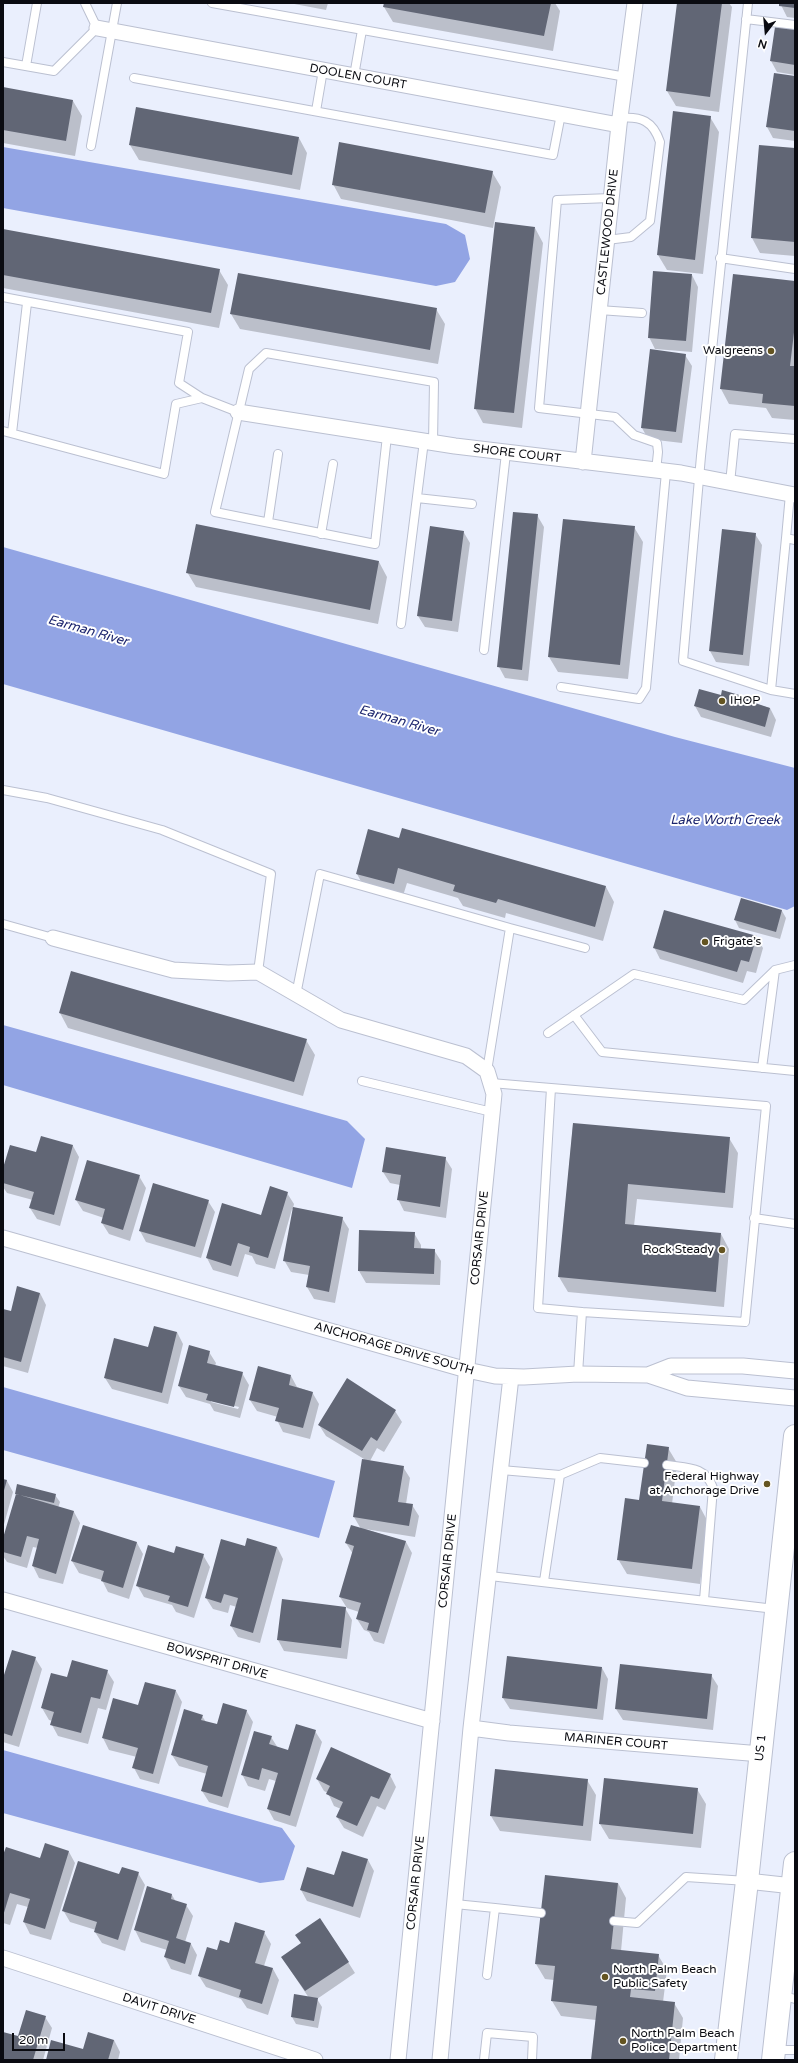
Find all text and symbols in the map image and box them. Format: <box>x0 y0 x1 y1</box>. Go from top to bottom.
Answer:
north arrow <box>746 12 786 52</box>
text: N <box>757 37 769 51</box>
street label: DOOLEN COURT <box>308 61 408 93</box>
street label: CASTLEWOOD DRIVE <box>594 168 622 296</box>
place label: Walgreens <box>703 344 763 358</box>
marker: Walgreens <box>766 346 776 356</box>
street label: SHORE COURT <box>472 441 562 467</box>
water label: Earman River <box>46 612 130 650</box>
place label: IHOP <box>730 694 760 708</box>
marker: IHOP <box>717 696 727 706</box>
water label: Earman River <box>357 702 441 740</box>
water label: Lake Worth Creek <box>670 813 780 829</box>
place label: Frigate’s <box>713 935 761 949</box>
marker: Frigate’s <box>700 937 710 947</box>
street label: CORSAIR DRIVE <box>468 1190 492 1286</box>
place label: Rock Steady <box>643 1243 714 1257</box>
marker: Rock Steady <box>717 1245 727 1255</box>
street label: ANCHORAGE DRIVE SOUTH <box>312 1319 476 1379</box>
place label: Federal Highway at Anchorage Drive <box>649 1470 759 1498</box>
marker: Federal Highway at Anchorage Drive <box>762 1479 772 1489</box>
street label: CORSAIR DRIVE <box>436 1513 460 1609</box>
street label: BOWSPRIT DRIVE <box>165 1640 269 1682</box>
street label: MARINER COURT <box>563 1730 669 1754</box>
street label: US 1 <box>752 1734 770 1762</box>
street label: CORSAIR DRIVE <box>404 1835 428 1931</box>
place label: North Palm Beach Public Safety <box>613 1963 716 1991</box>
marker: North Palm Beach Public Safety <box>600 1972 610 1982</box>
street label: DAVIT DRIVE <box>120 1990 198 2028</box>
scale bar <box>14 2025 67 2051</box>
place label: North Palm Beach Police Department <box>631 2027 737 2055</box>
text: 20 m <box>19 2033 48 2047</box>
marker: North Palm Beach Police Department <box>618 2036 628 2046</box>

